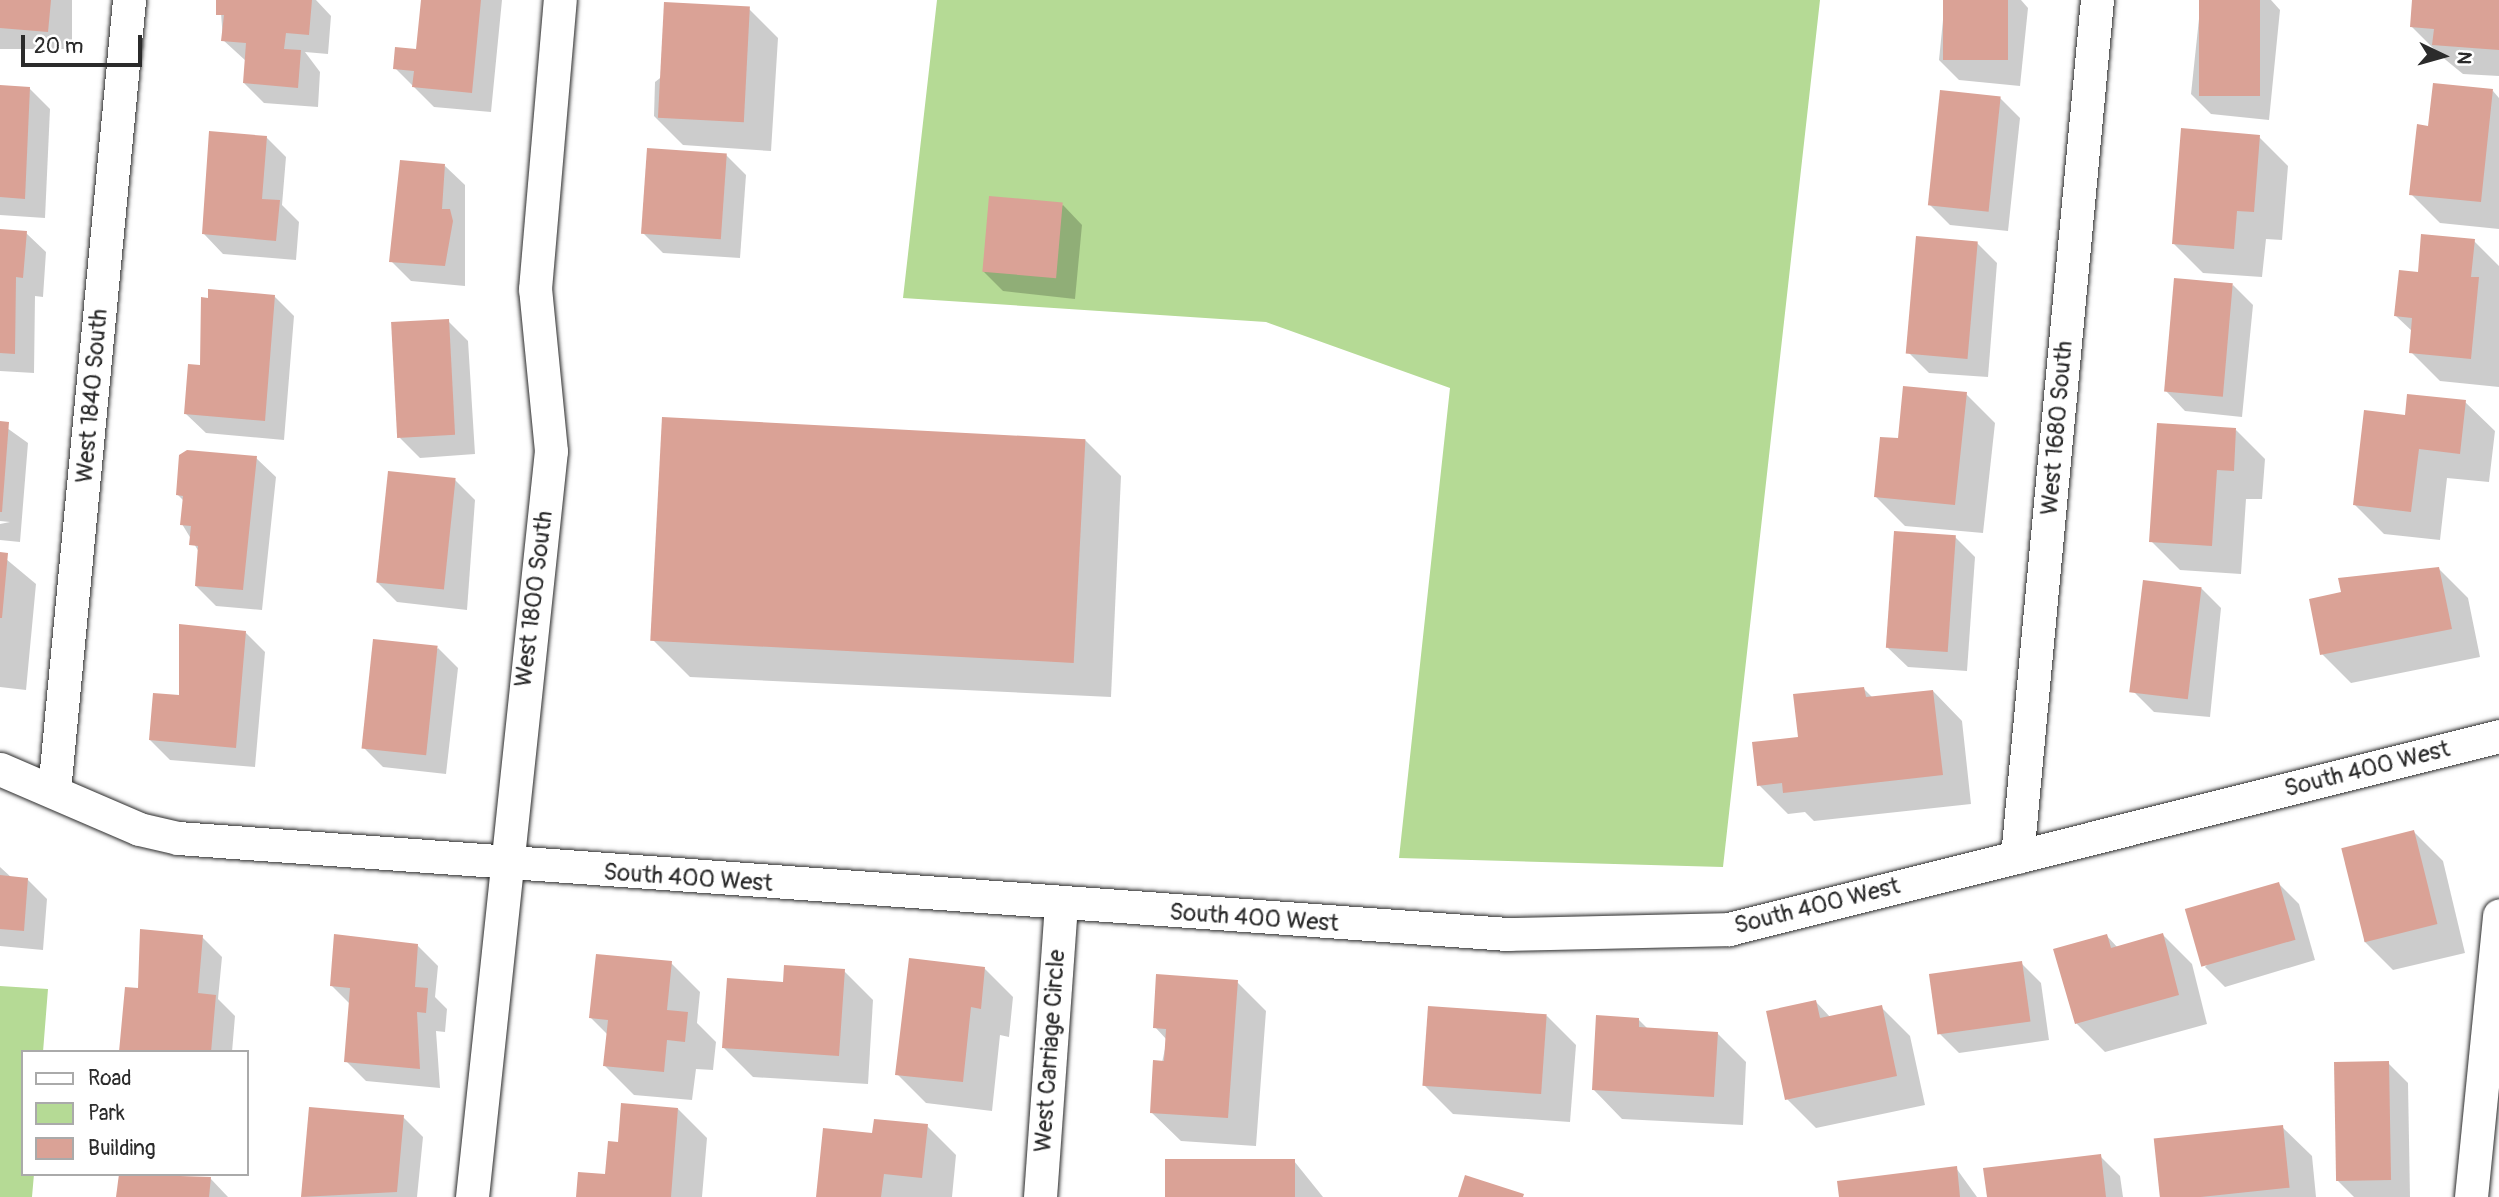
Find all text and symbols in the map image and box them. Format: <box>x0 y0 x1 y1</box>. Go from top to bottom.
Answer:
scale bar <box>24 21 145 65</box>
north arrow <box>2408 21 2478 91</box>
text: 20 m <box>34 33 83 60</box>
text: N <box>2451 50 2476 65</box>
street label: West 1840 South <box>70 308 114 484</box>
street label: West 1680 South <box>2035 340 2079 516</box>
street label: West 1800 South <box>509 509 559 689</box>
street label: South 400 West <box>2281 734 2453 804</box>
street label: South 400 West <box>602 858 774 898</box>
street label: South 400 West <box>1731 871 1903 941</box>
street label: South 400 West <box>1168 898 1340 938</box>
street label: West Carriage Circle <box>1029 949 1071 1153</box>
legend <box>21 1050 248 1176</box>
text: Road <box>88 1065 132 1092</box>
text: Park <box>88 1100 125 1127</box>
text: Building <box>88 1135 155 1162</box>

